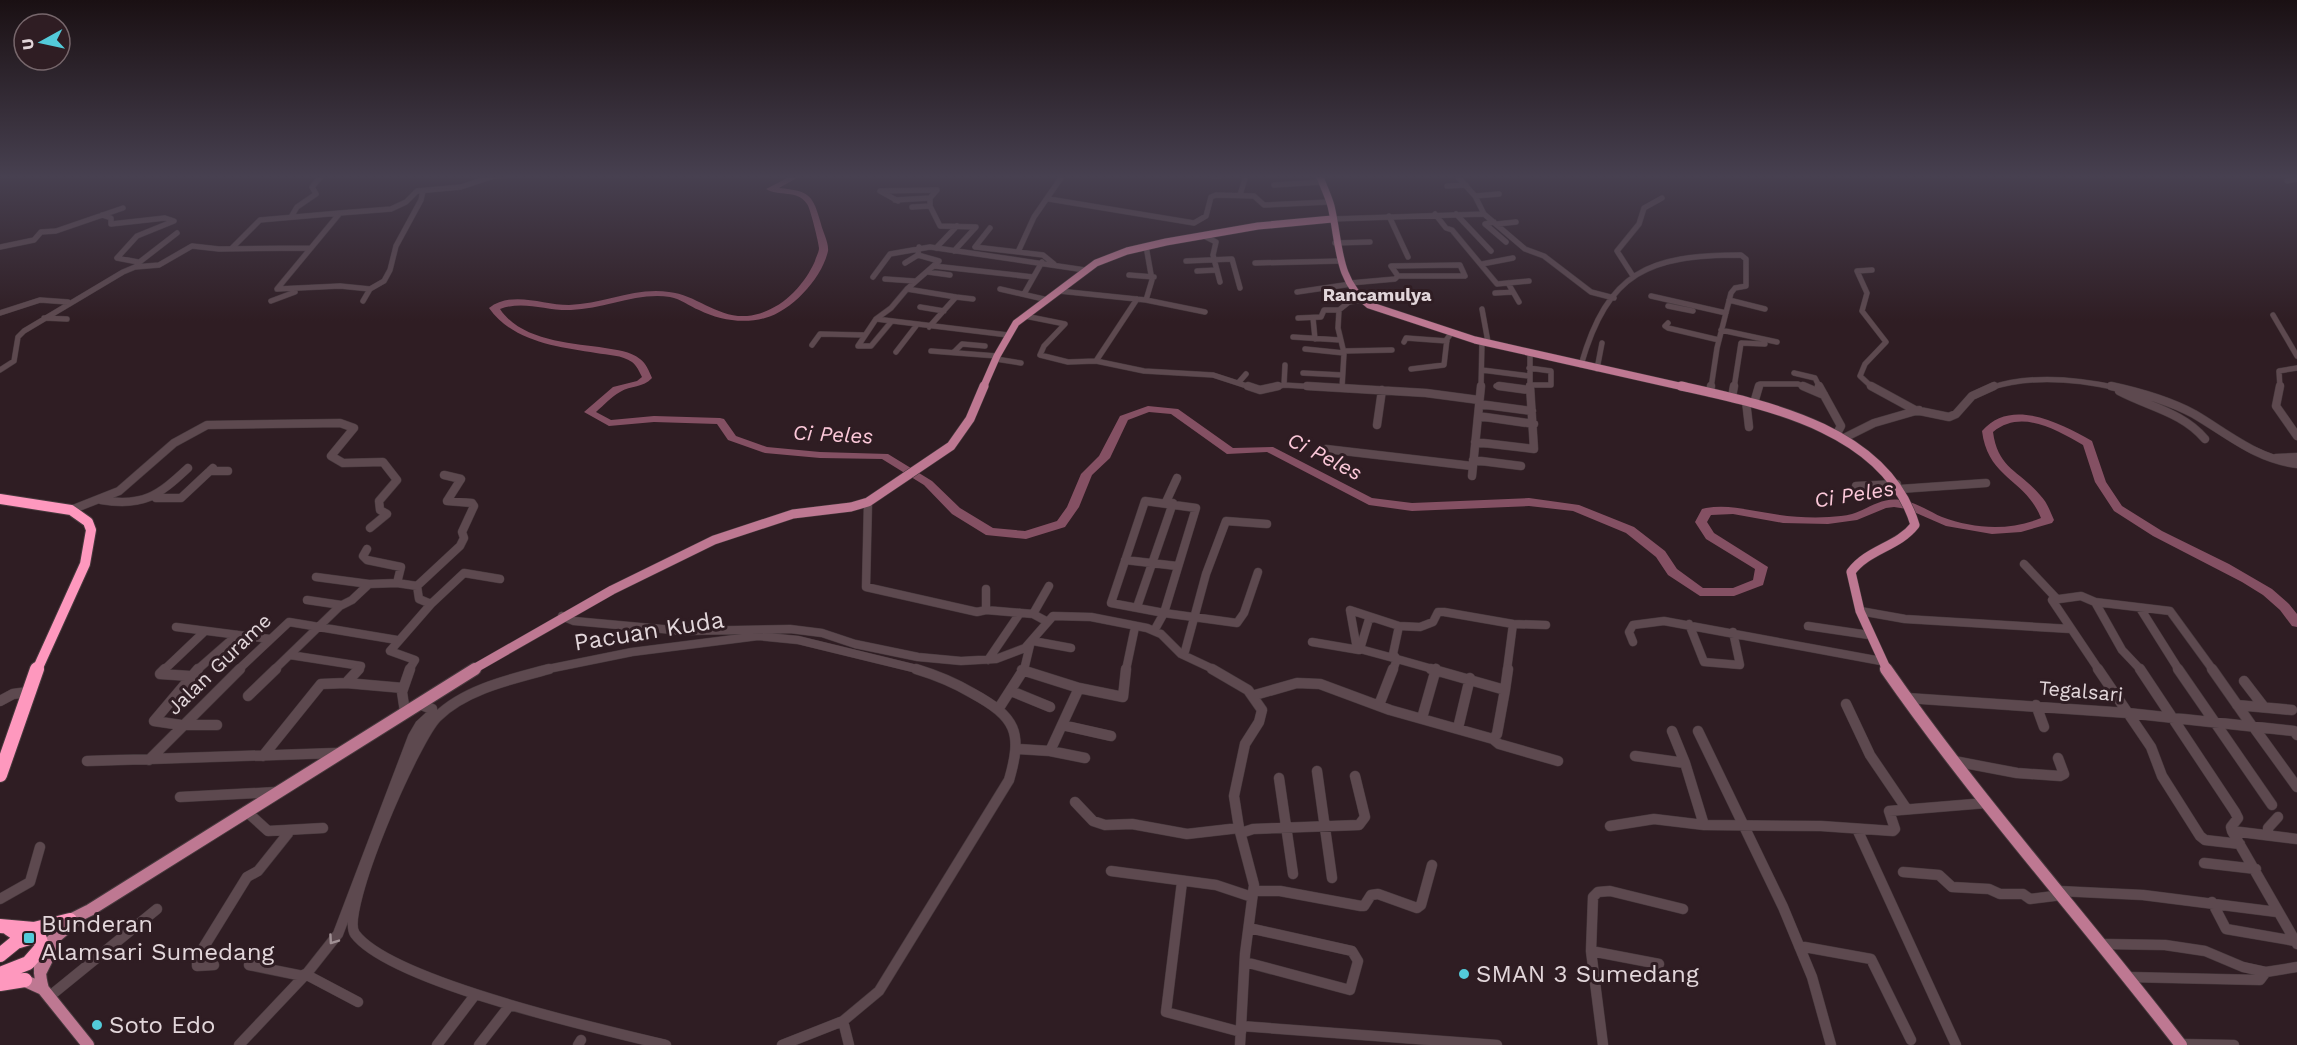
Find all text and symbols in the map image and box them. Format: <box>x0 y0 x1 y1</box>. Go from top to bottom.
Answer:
north arrow <box>12 12 72 72</box>
text: U <box>17 37 38 51</box>
district label: Rancamulya <box>1323 284 1432 305</box>
water label: Ci Peles <box>792 419 874 449</box>
water label: Ci Peles <box>1284 427 1367 485</box>
water label: Ci Peles <box>1812 475 1896 513</box>
street label: Pacuan Kuda <box>572 605 726 657</box>
street label: Jalan Gurame <box>162 608 276 720</box>
street label: Tegalsari <box>2038 675 2124 707</box>
place label: Bunderan Alamsari Sumedang <box>41 910 275 966</box>
marker: Bunderan Alamsari Sumedang <box>22 931 36 945</box>
one-way arrow <box>329 933 340 944</box>
place label: SMAN 3 Sumedang <box>1476 960 1699 988</box>
marker: SMAN 3 Sumedang <box>1457 967 1471 981</box>
place label: Soto Edo <box>109 1011 216 1039</box>
marker: Soto Edo <box>90 1018 104 1032</box>

